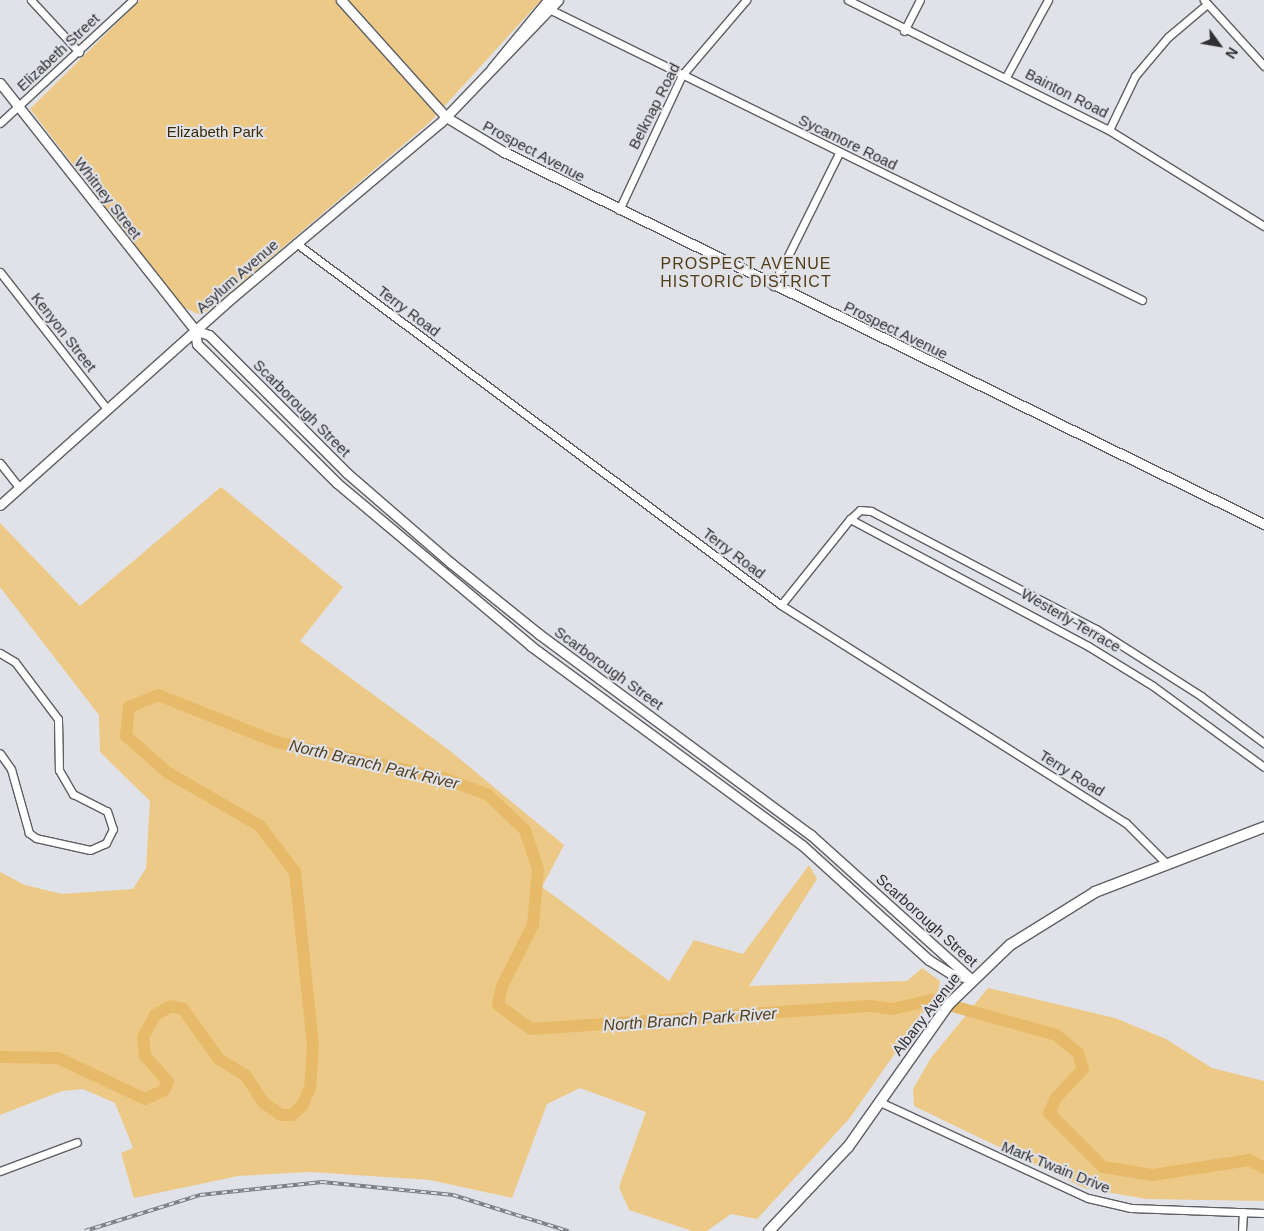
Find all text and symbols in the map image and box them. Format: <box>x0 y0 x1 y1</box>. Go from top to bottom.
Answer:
street label: Elizabeth Street <box>13 9 103 95</box>
north arrow <box>1194 20 1244 70</box>
text: N <box>1222 44 1241 61</box>
street label: Belknap Road <box>625 60 683 152</box>
street label: Bainton Road <box>1022 64 1112 122</box>
street label: Sycamore Road <box>796 110 900 174</box>
street label: Prospect Avenue <box>479 116 589 186</box>
park label: Elizabeth Park <box>167 123 263 141</box>
street label: Whitney Street <box>71 154 145 242</box>
street label: Asylum Avenue <box>192 235 282 317</box>
district label: PROSPECT AVENUE HISTORIC DISTRICT <box>658 254 834 292</box>
street label: Terry Road <box>374 282 444 340</box>
street label: Kenyon Street <box>28 289 100 375</box>
street label: Prospect Avenue <box>841 297 951 363</box>
street label: Scarborough Street <box>250 356 354 460</box>
street label: Terry Road <box>699 524 769 582</box>
street label: Westerly Terrace <box>1018 584 1124 656</box>
street label: Scarborough Street <box>551 622 667 714</box>
water label: North Branch Park River <box>287 736 461 794</box>
street label: Terry Road <box>1036 746 1108 800</box>
street label: Scarborough Street <box>873 870 981 970</box>
street label: Albany Avenue <box>888 969 964 1059</box>
water label: North Branch Park River <box>603 1004 777 1036</box>
street label: Mark Twain Drive <box>999 1137 1113 1197</box>

